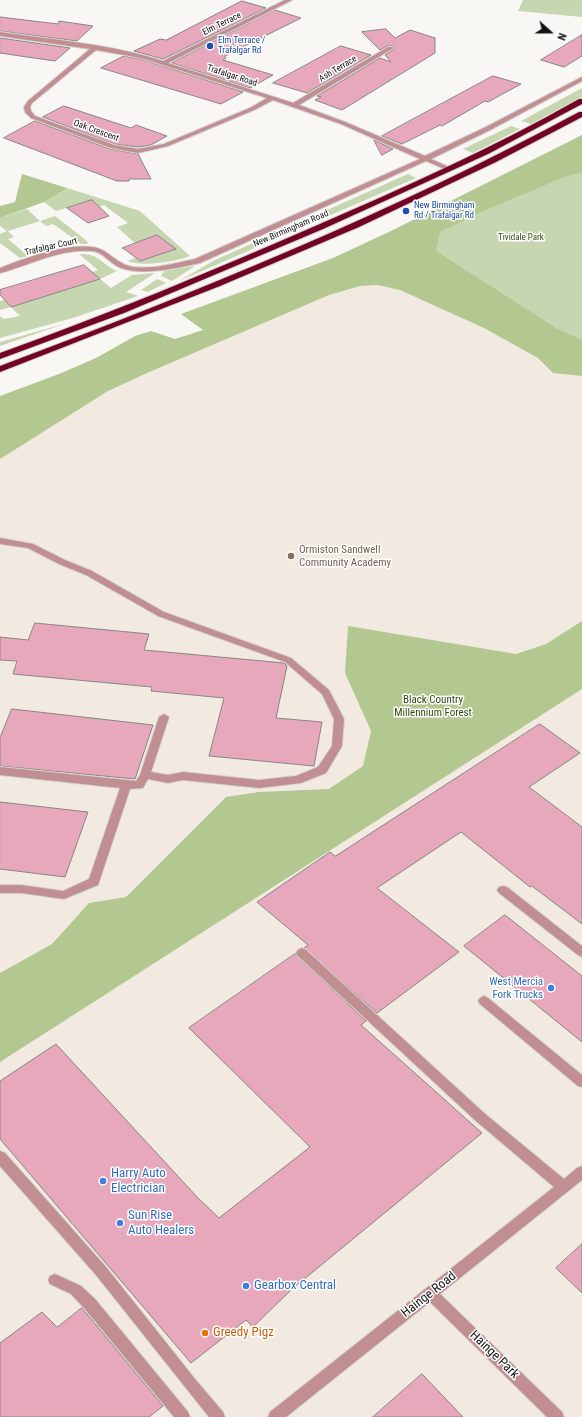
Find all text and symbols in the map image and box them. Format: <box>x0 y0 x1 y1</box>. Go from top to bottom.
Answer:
street label: Elm Terrace <box>201 10 243 38</box>
north arrow <box>530 12 570 52</box>
text: N <box>554 31 569 42</box>
place label: Elm Terrace / Trafalgar Rd <box>218 36 265 57</box>
marker: Elm Terrace / Trafalgar Rd <box>205 41 215 51</box>
street label: Ash Terrace <box>317 54 359 84</box>
street label: Trafalgar Road <box>206 63 258 89</box>
street label: Oak Crescent <box>72 118 120 144</box>
place label: New Birmingham Rd / Trafalgar Rd <box>414 201 475 222</box>
marker: New Birmingham Rd / Trafalgar Rd <box>401 206 411 216</box>
street label: New Birmingham Road <box>252 208 330 250</box>
park label: Tividale Park <box>498 233 544 243</box>
street label: Trafalgar Court <box>24 236 78 258</box>
place label: Ormiston Sandwell Community Academy <box>299 543 391 569</box>
marker: Ormiston Sandwell Community Academy <box>286 551 296 561</box>
park label: Black Country Millennium Forest <box>394 693 472 719</box>
place label: West Mercia Fork Trucks <box>489 975 543 1001</box>
marker: West Mercia Fork Trucks <box>546 983 556 993</box>
place label: Harry Auto Electrician <box>111 1166 166 1197</box>
marker: Harry Auto Electrician <box>98 1176 108 1186</box>
place label: Sun Rise Auto Healers <box>128 1208 194 1239</box>
marker: Sun Rise Auto Healers <box>115 1218 125 1228</box>
street label: Hainge Road <box>399 1269 459 1321</box>
place label: Gearbox Central <box>254 1278 336 1294</box>
marker: Gearbox Central <box>241 1281 251 1291</box>
place label: Greedy Pigz <box>213 1325 274 1341</box>
marker: Greedy Pigz <box>200 1328 210 1338</box>
street label: Hainge Park <box>466 1328 522 1382</box>

